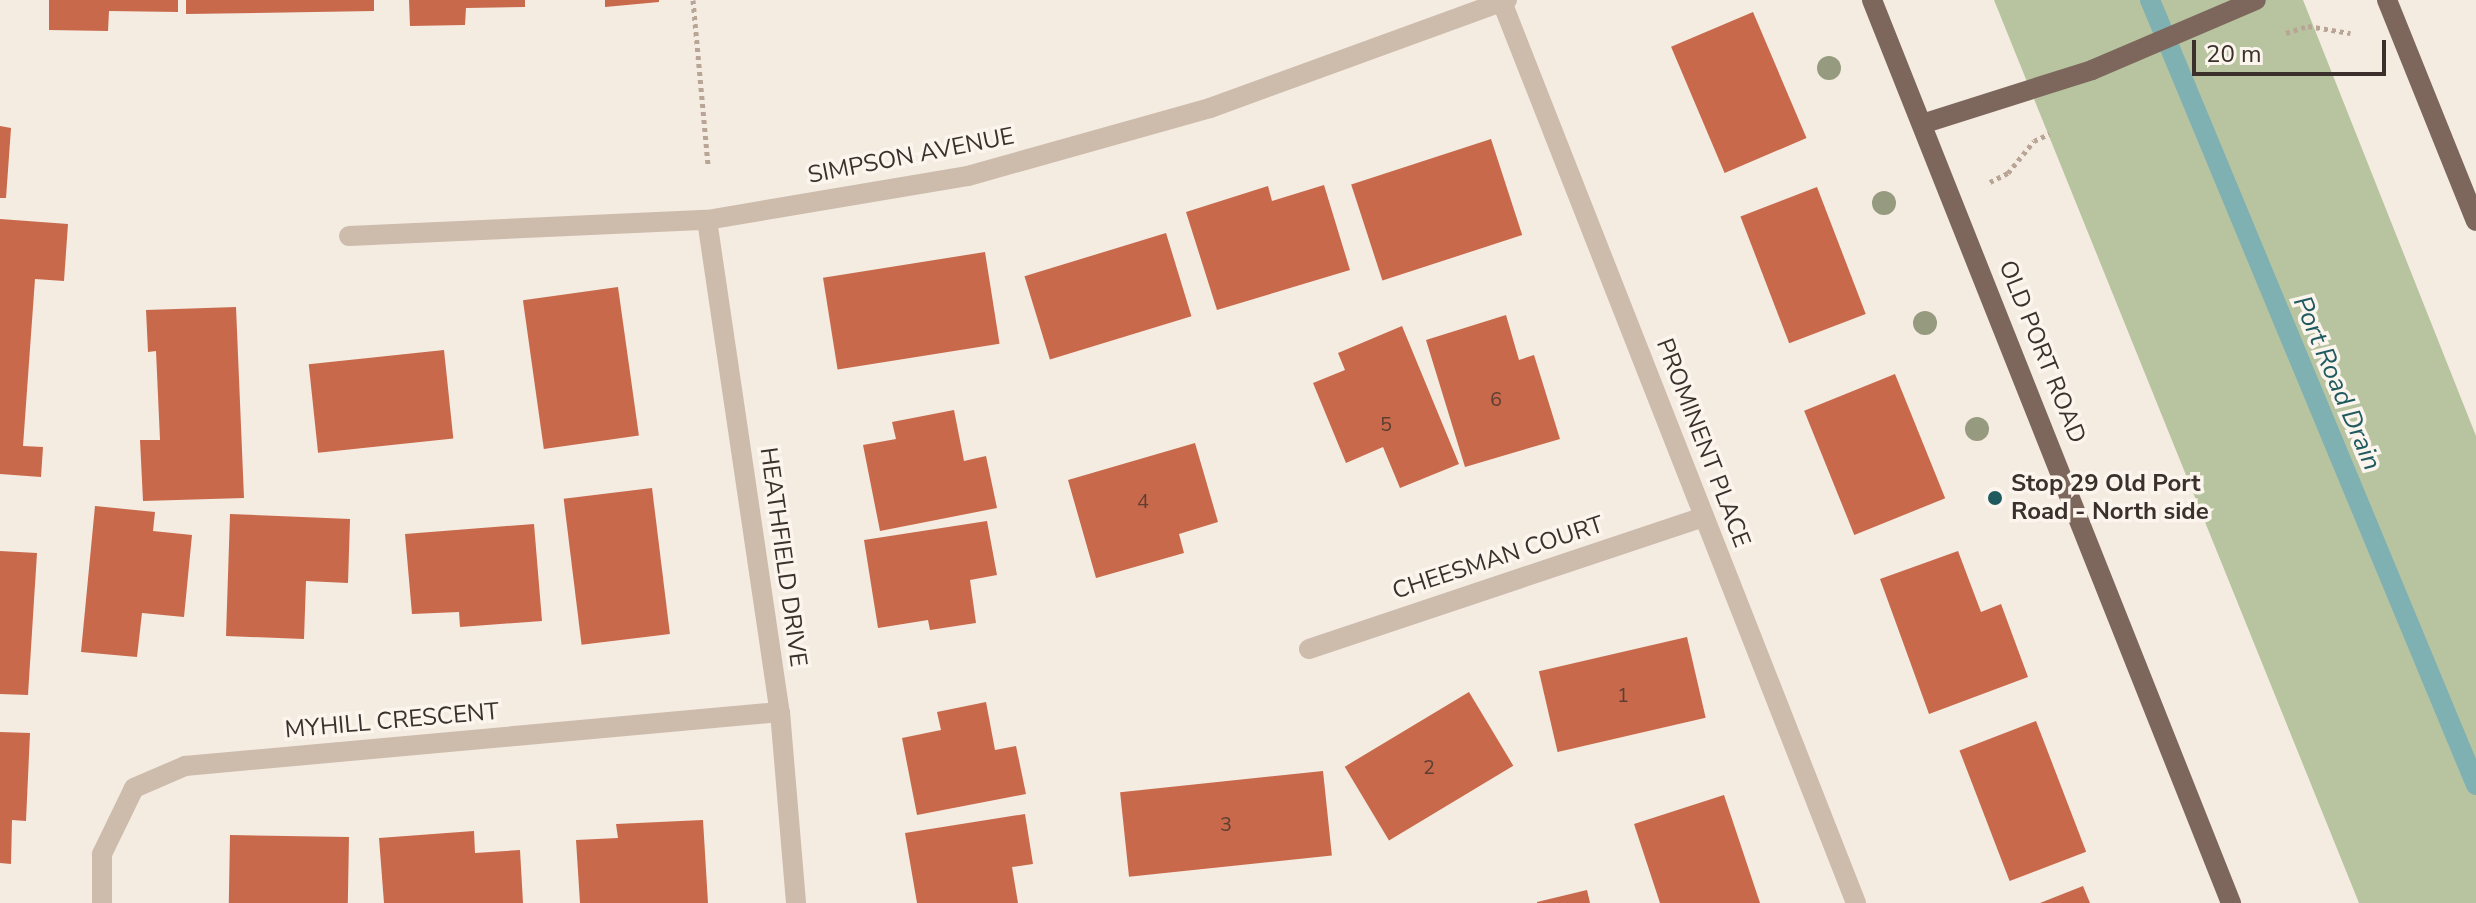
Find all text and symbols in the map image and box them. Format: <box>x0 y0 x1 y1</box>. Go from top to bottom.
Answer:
scale bar <box>2196 24 2390 74</box>
text: 20 m <box>2206 38 2262 70</box>
street label: SIMPSON AVENUE <box>805 122 1017 190</box>
street label: OLD PORT ROAD <box>1992 256 2092 448</box>
water label: Port Road Drain <box>2286 291 2388 475</box>
street label: PROMINENT PLACE <box>1650 334 1756 552</box>
house number: 6 <box>1490 387 1502 411</box>
house number: 5 <box>1380 412 1392 436</box>
street label: HEATHFIELD DRIVE <box>753 446 813 668</box>
place label: Stop 29 Old Port Road - North side <box>2011 470 2209 526</box>
house number: 4 <box>1137 489 1149 513</box>
marker: Stop 29 Old Port Road - North side <box>1986 489 2004 507</box>
street label: CHEESMAN COURT <box>1389 510 1607 606</box>
house number: 1 <box>1617 683 1629 707</box>
street label: MYHILL CRESCENT <box>284 697 500 745</box>
house number: 2 <box>1423 755 1435 779</box>
house number: 3 <box>1220 812 1232 836</box>

